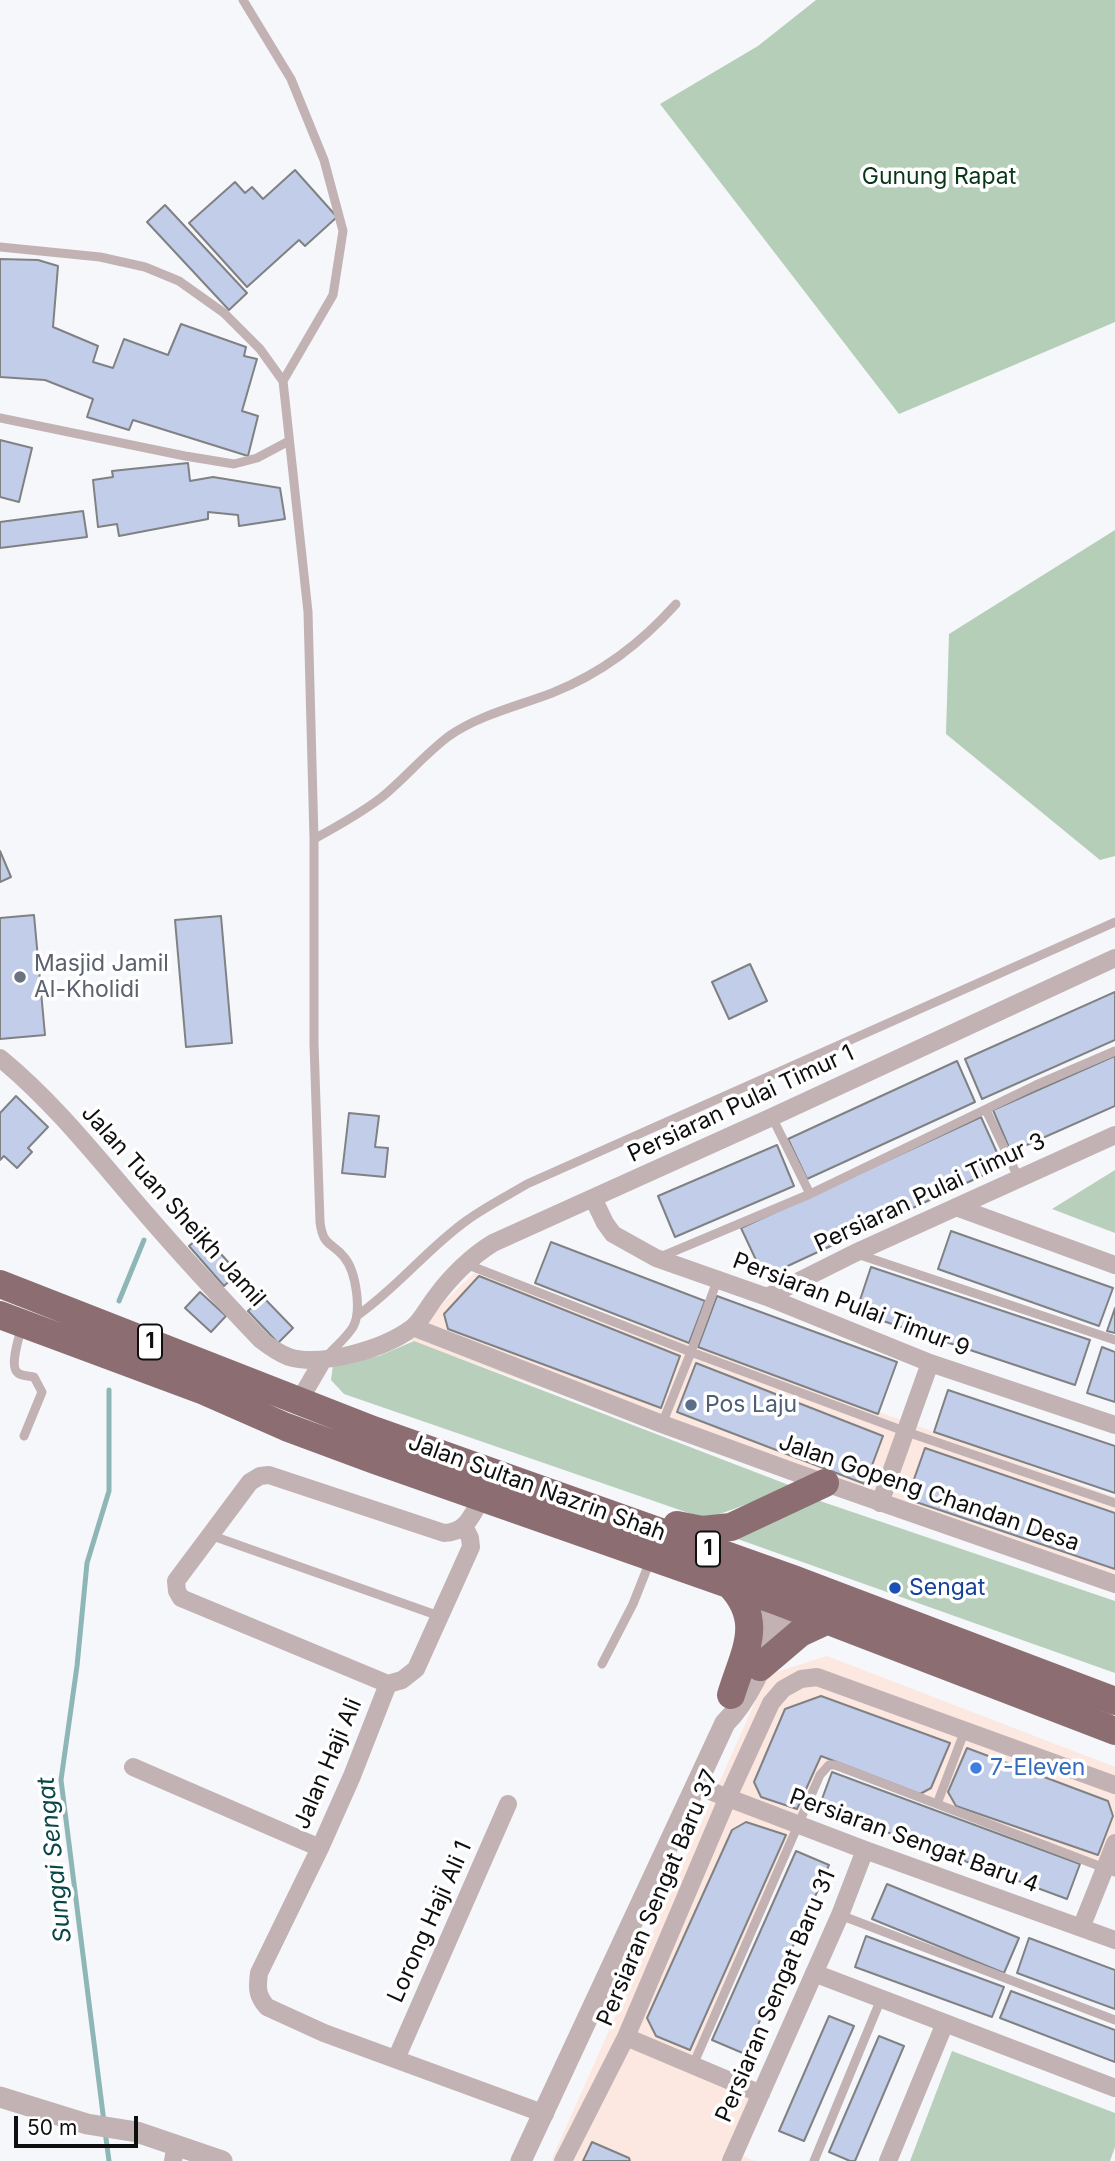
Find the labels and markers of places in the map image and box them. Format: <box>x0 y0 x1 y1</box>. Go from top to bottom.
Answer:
place label: Masjid Jamil Al-Kholidi <box>34 950 169 1004</box>
marker: Masjid Jamil Al-Kholidi <box>12 969 28 985</box>
place label: Pos Laju <box>705 1391 797 1419</box>
marker: Pos Laju <box>683 1397 699 1413</box>
place label: Sengat <box>909 1574 985 1602</box>
marker: Sengat <box>887 1580 903 1596</box>
place label: 7-Eleven <box>990 1754 1085 1782</box>
marker: 7-Eleven <box>968 1760 984 1776</box>

